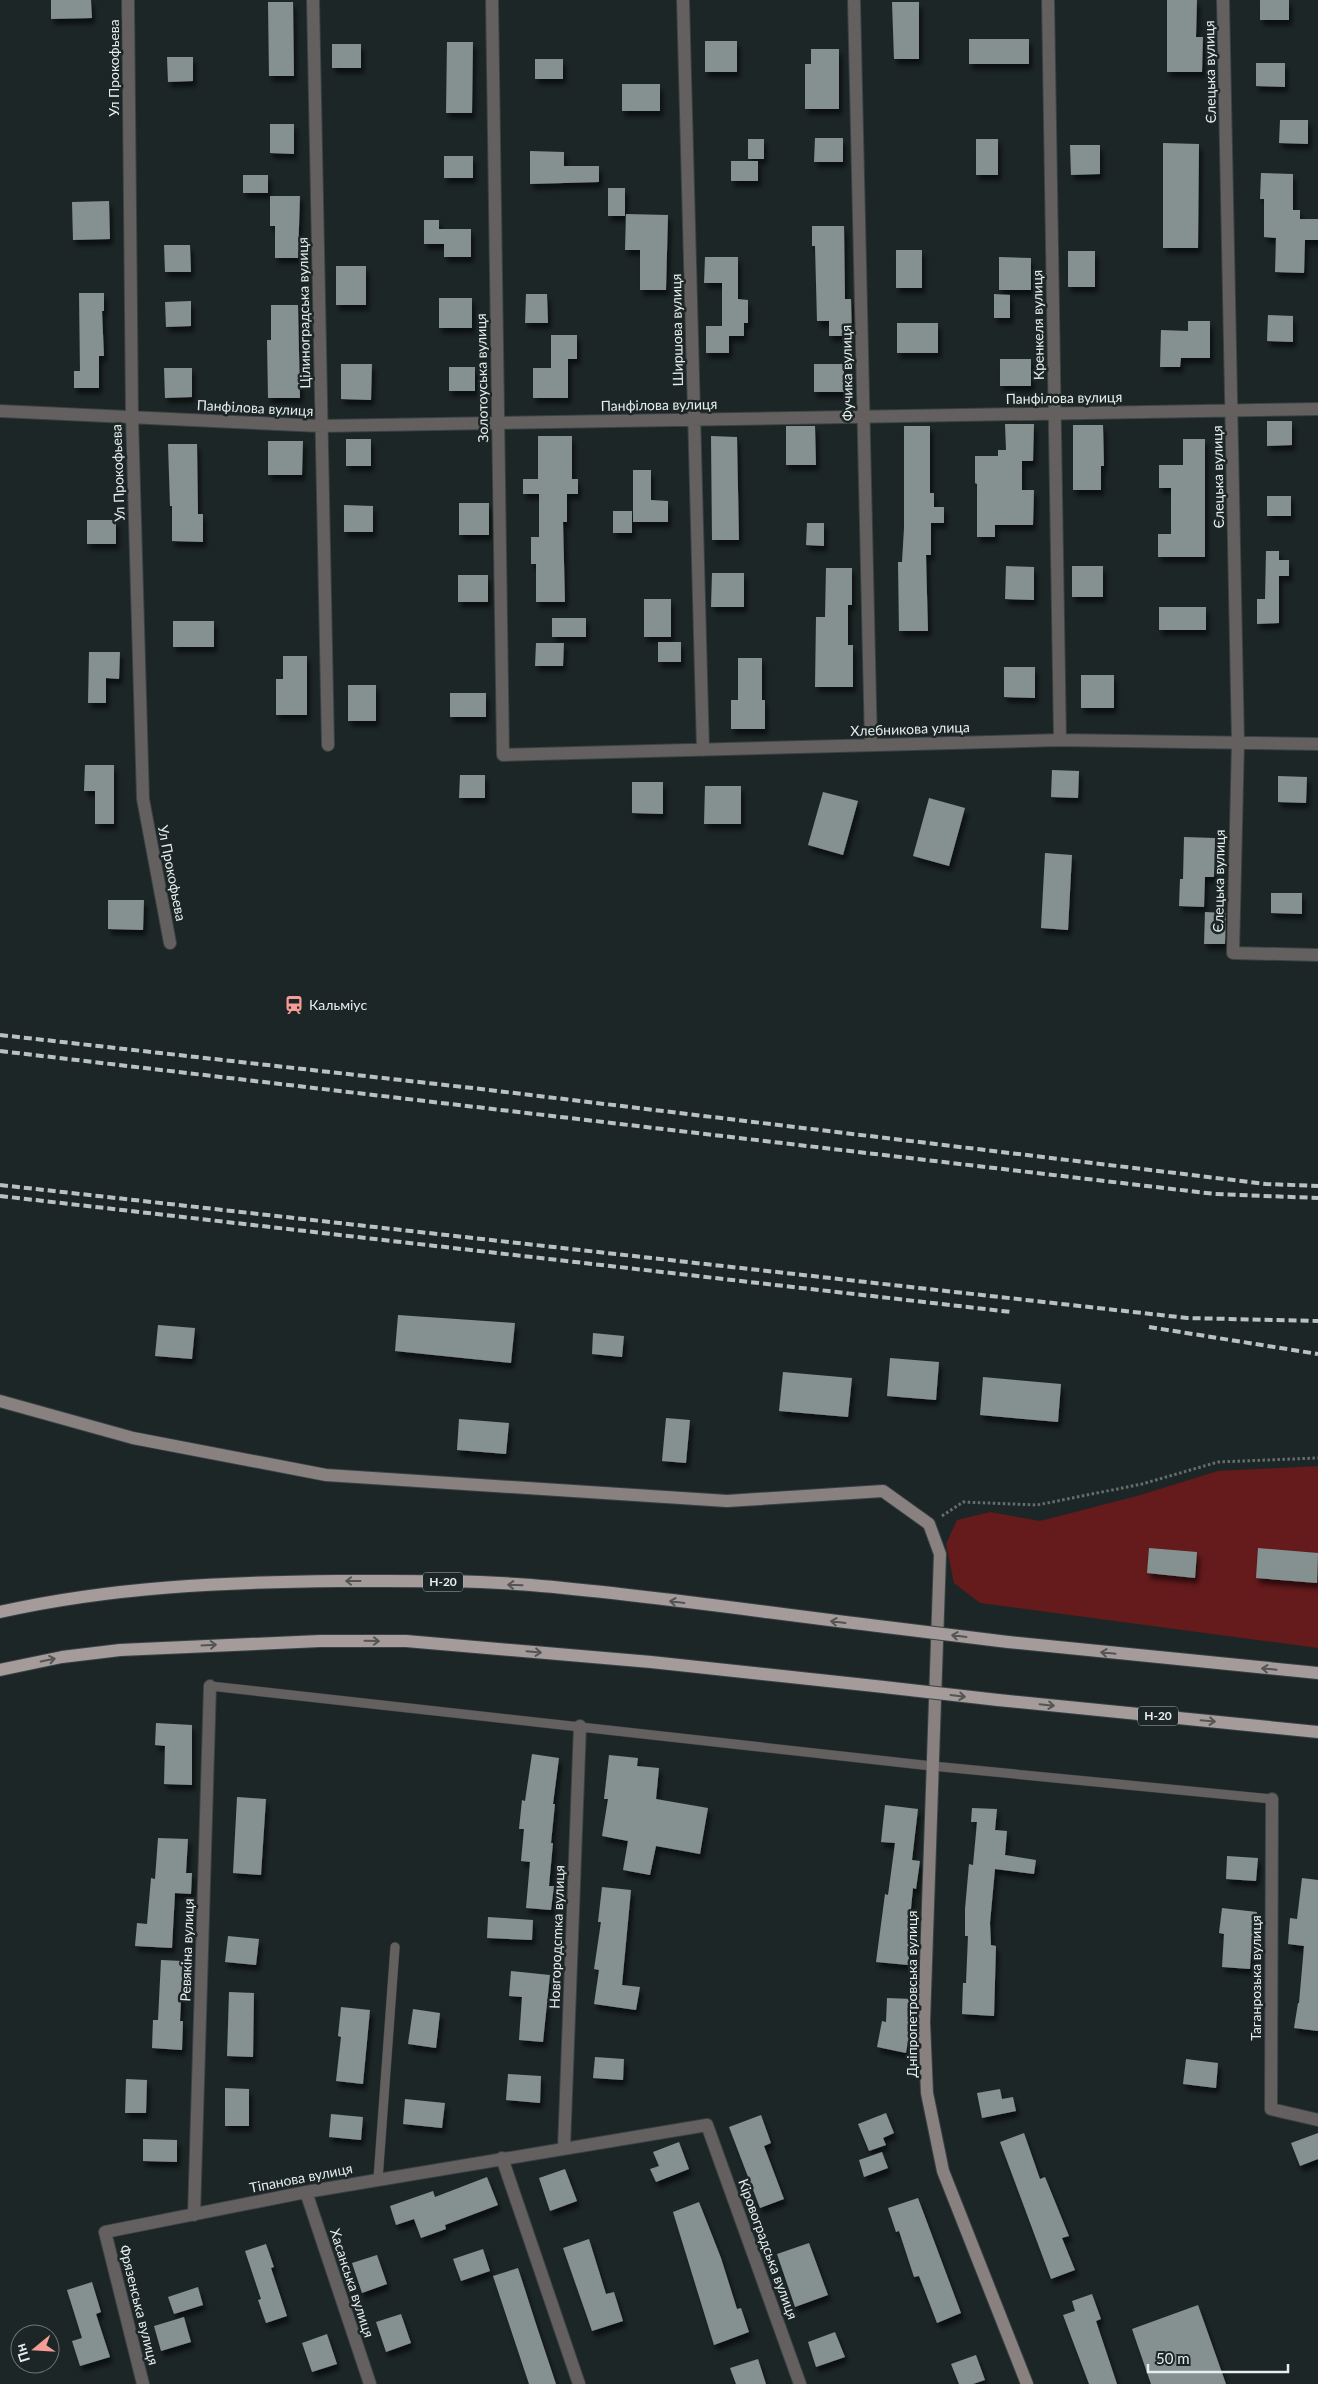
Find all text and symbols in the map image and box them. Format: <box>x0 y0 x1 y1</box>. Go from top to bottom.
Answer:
street label: Ул Прокофьева <box>105 19 122 117</box>
street label: Єлецька вулиця <box>1200 20 1219 124</box>
street label: Цілиноградська вулиця <box>294 237 313 389</box>
street label: Кренкеля вулиця <box>1028 270 1047 380</box>
street label: Ширшова вулиця <box>667 273 686 387</box>
street label: Золотоуська вулиця <box>472 313 491 443</box>
street label: Фучика вулиця <box>837 325 856 421</box>
street label: Панфілова вулиця <box>1005 388 1122 407</box>
street label: Панфілова вулиця <box>600 395 717 414</box>
street label: Панфілова вулиця <box>196 396 314 419</box>
street label: Ул Прокофьева <box>107 424 128 522</box>
street label: Єлецька вулиця <box>1208 425 1227 529</box>
street label: Хлебникова улица <box>850 718 970 739</box>
street label: Ул Прокофьева <box>155 823 190 922</box>
street label: Єлецька вулиця <box>1209 829 1228 933</box>
station icon: Кальміус <box>283 994 305 1016</box>
place label: Кальміус <box>309 996 367 1013</box>
road number: Н-20 <box>423 1572 463 1591</box>
one-way arrow <box>345 1576 362 1586</box>
one-way arrow <box>507 1580 523 1589</box>
one-way arrow <box>669 1597 685 1607</box>
one-way arrow <box>830 1616 846 1626</box>
one-way arrow <box>951 1631 967 1641</box>
one-way arrow <box>364 1636 380 1646</box>
one-way arrow <box>201 1640 217 1650</box>
one-way arrow <box>526 1647 542 1657</box>
one-way arrow <box>1100 1648 1116 1657</box>
one-way arrow <box>39 1655 55 1664</box>
one-way arrow <box>1262 1664 1278 1674</box>
one-way arrow <box>950 1691 966 1701</box>
one-way arrow <box>1038 1700 1054 1710</box>
road number: Н-20 <box>1138 1706 1178 1725</box>
one-way arrow <box>1200 1717 1216 1726</box>
street label: Новгородсmка вулиця <box>545 1865 568 2009</box>
street label: Ревякiна вулиця <box>176 1898 197 2002</box>
street label: Дніпропетровська вулиця <box>903 1911 920 2077</box>
street label: Таганрозька вулиця <box>1247 1915 1264 2041</box>
street label: Тіпанова вулиця <box>248 2159 354 2196</box>
street label: Кіровоградська вулиця <box>735 2176 802 2322</box>
street label: Хасанська вулиця <box>327 2226 378 2339</box>
street label: Фрязенська вулиця <box>116 2243 163 2367</box>
north arrow <box>10 2324 60 2374</box>
text: Пн <box>11 2342 33 2365</box>
scale bar <box>1148 2342 1288 2374</box>
text: 50 m <box>1156 2349 1190 2367</box>

